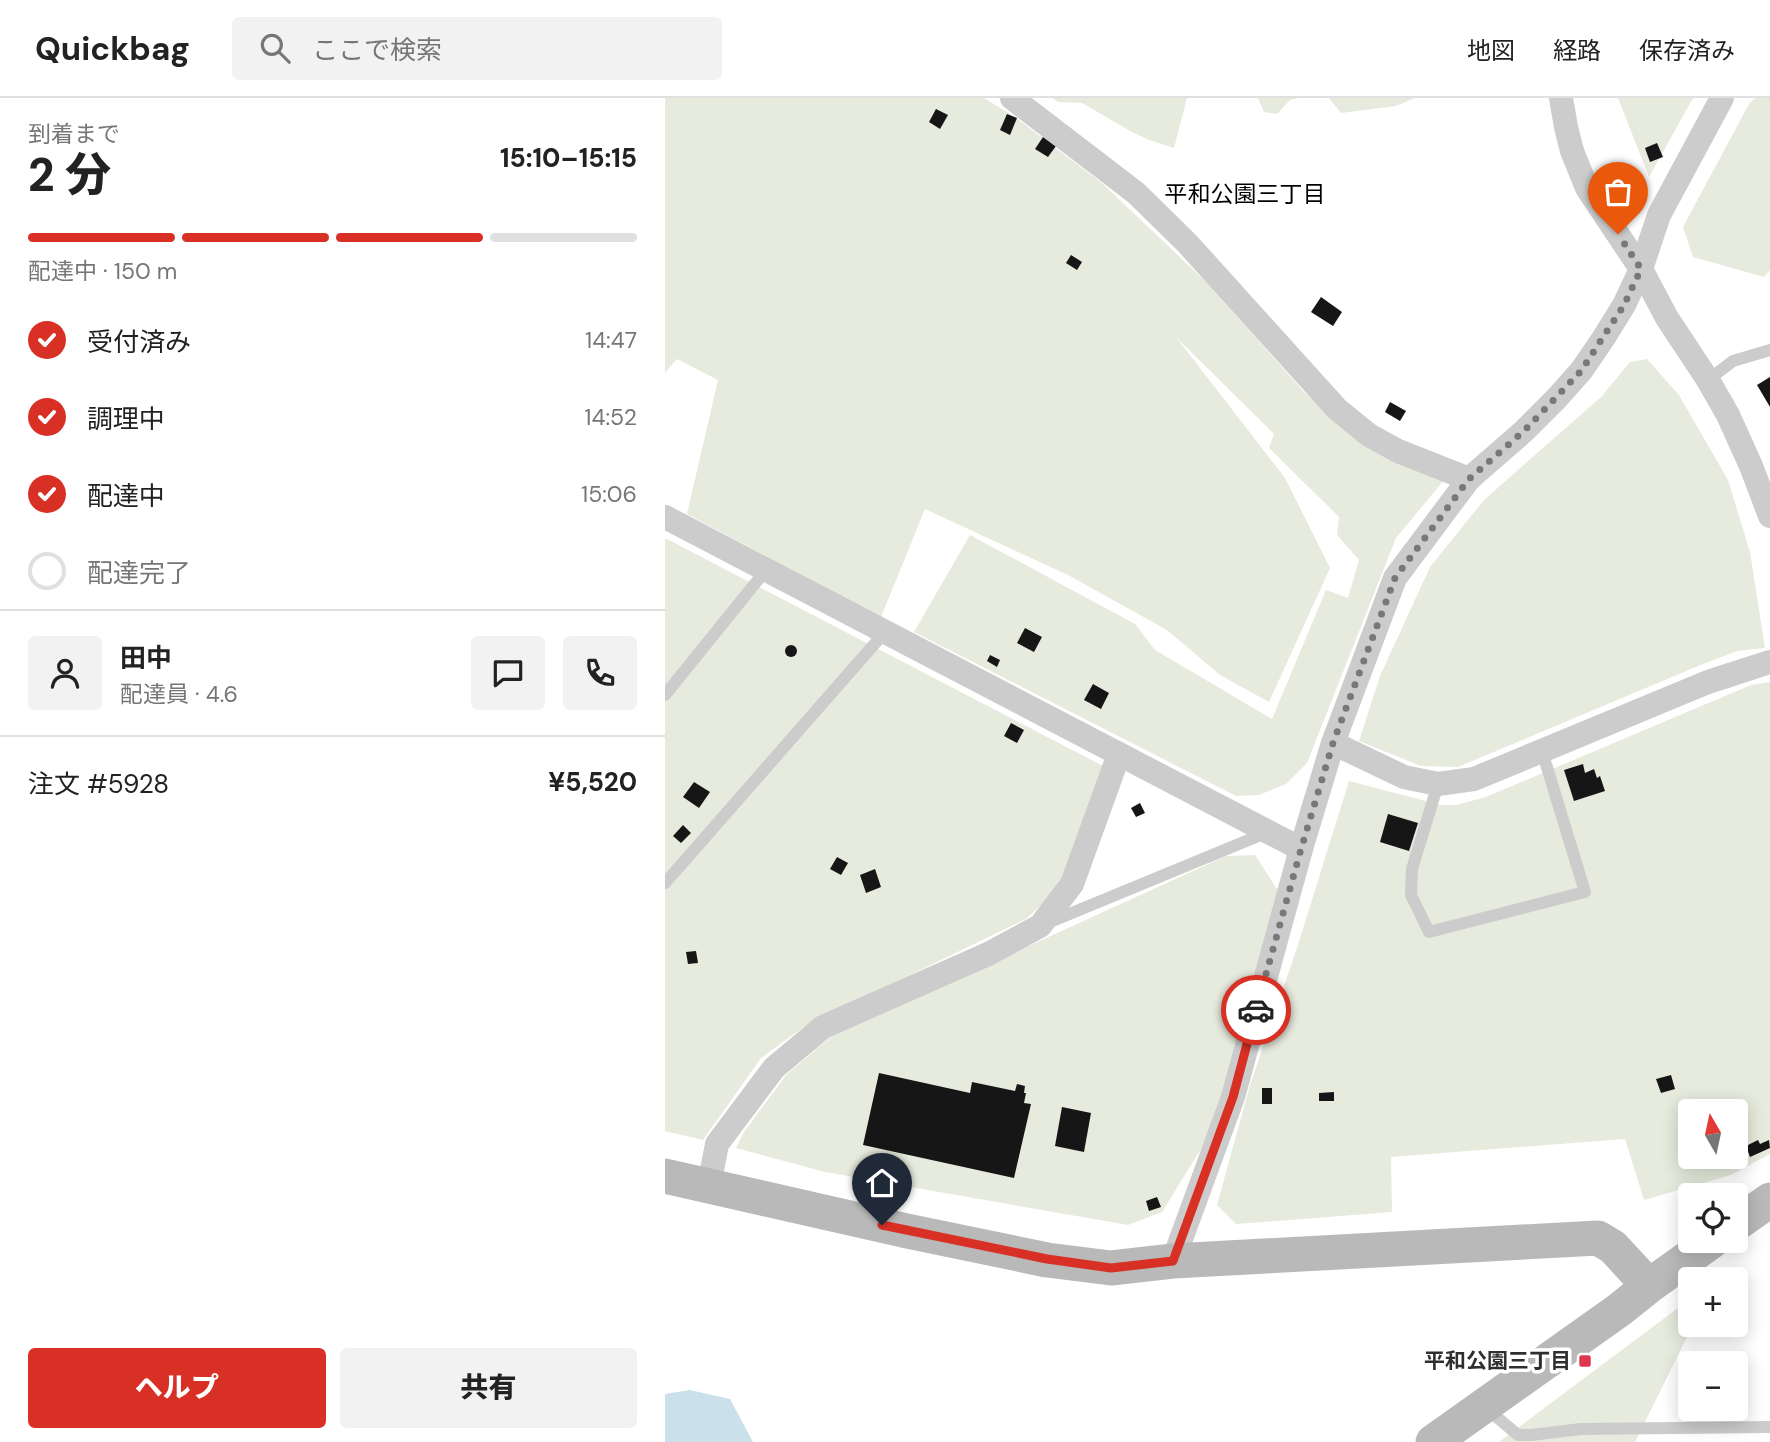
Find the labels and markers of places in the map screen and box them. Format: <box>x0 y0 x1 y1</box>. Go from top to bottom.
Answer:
pin <box>1588 162 1648 234</box>
pin <box>852 1153 912 1225</box>
place label: 平和公園三丁目 <box>1424 1347 1571 1375</box>
marker: 平和公園三丁目 <box>1577 1353 1593 1369</box>

